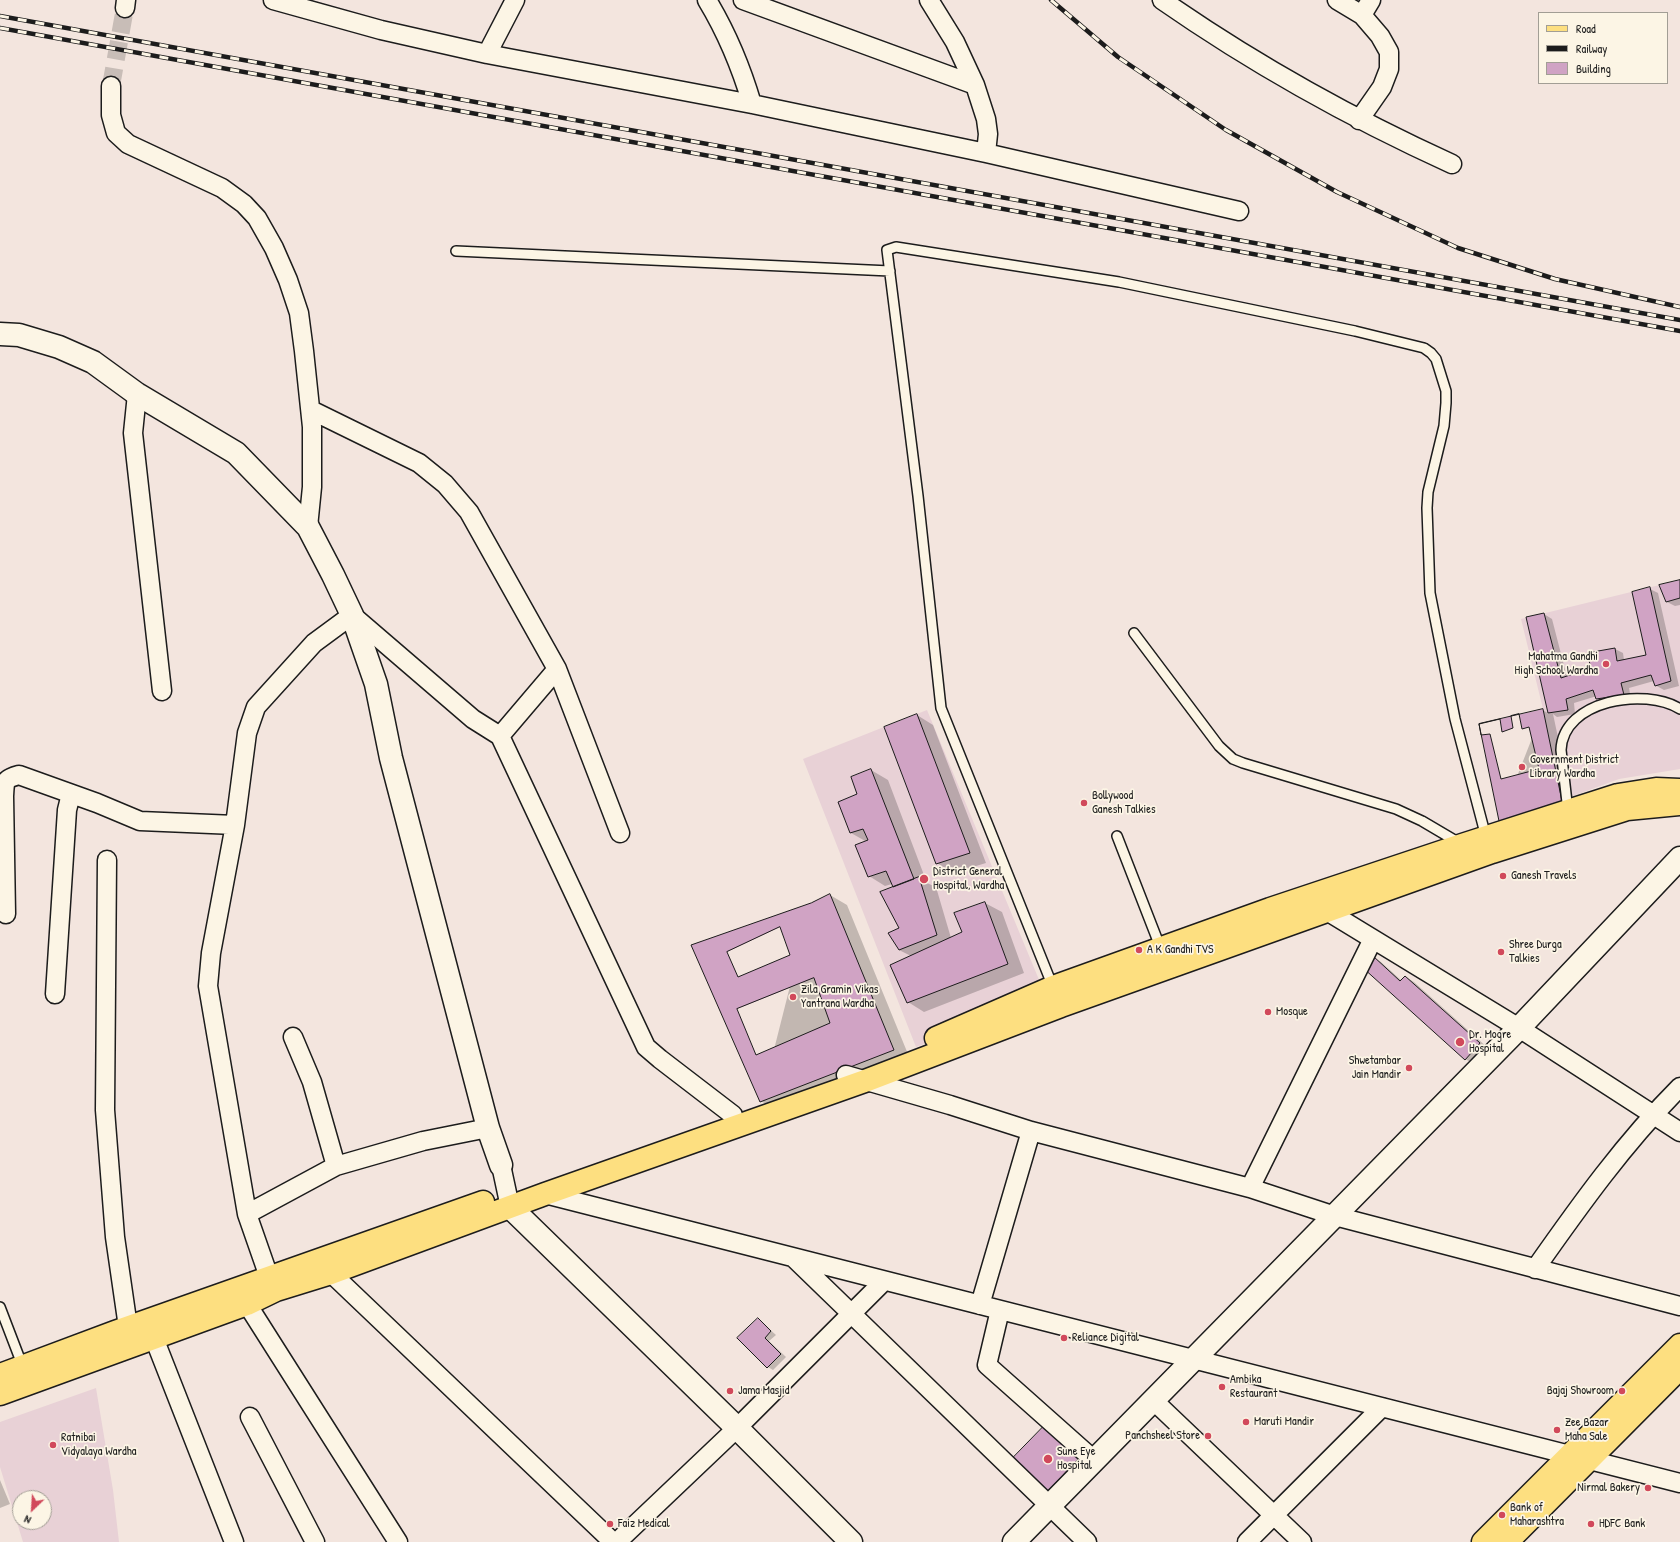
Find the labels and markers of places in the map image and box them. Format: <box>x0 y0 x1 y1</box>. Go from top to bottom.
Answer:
place label: Mahatma Gandhi High School Wardha <box>1515 650 1598 678</box>
marker: Mahatma Gandhi High School Wardha <box>1601 659 1611 669</box>
place label: Government District Library Wardha <box>1530 753 1619 781</box>
marker: Government District Library Wardha <box>1517 762 1527 772</box>
place label: Bollywood Ganesh Talkies <box>1092 789 1156 817</box>
marker: Bollywood Ganesh Talkies <box>1079 798 1089 808</box>
place label: District General Hospital, Wardha <box>933 865 1004 893</box>
place label: Ganesh Travels <box>1511 869 1576 883</box>
marker: Ganesh Travels <box>1498 871 1508 881</box>
marker: District General Hospital, Wardha <box>918 873 930 885</box>
place label: Shree Durga Talkies <box>1509 938 1562 966</box>
place label: A K Gandhi TVS <box>1147 943 1214 957</box>
marker: A K Gandhi TVS <box>1134 945 1144 955</box>
marker: Shree Durga Talkies <box>1496 947 1506 957</box>
place label: Zila Gramin Vikas Yantrana Wardha <box>801 983 878 1011</box>
marker: Zila Gramin Vikas Yantrana Wardha <box>788 992 798 1002</box>
place label: Mosque <box>1276 1005 1308 1019</box>
marker: Mosque <box>1263 1007 1273 1017</box>
place label: Dr. Mogre Hospital <box>1469 1028 1511 1056</box>
marker: Dr. Mogre Hospital <box>1454 1036 1466 1048</box>
place label: Shwetambar Jain Mandir <box>1349 1054 1401 1082</box>
marker: Shwetambar Jain Mandir <box>1404 1063 1414 1073</box>
place label: Reliance Digital <box>1072 1331 1139 1345</box>
marker: Reliance Digital <box>1059 1333 1069 1343</box>
place label: Ambika Restaurant <box>1230 1373 1277 1401</box>
marker: Ambika Restaurant <box>1217 1382 1227 1392</box>
place label: Jama Masjid <box>738 1384 789 1398</box>
place label: Bajaj Showroom <box>1547 1384 1614 1398</box>
marker: Jama Masjid <box>725 1386 735 1396</box>
marker: Bajaj Showroom <box>1617 1386 1627 1396</box>
place label: Maruti Mandir <box>1254 1415 1314 1429</box>
place label: Zee Bazar Maha Sale <box>1565 1416 1609 1444</box>
marker: Maruti Mandir <box>1241 1417 1251 1427</box>
marker: Zee Bazar Maha Sale <box>1552 1425 1562 1435</box>
place label: Panchsheel Store <box>1125 1429 1200 1443</box>
place label: Ratnibai Vidyalaya Wardha <box>61 1431 136 1459</box>
marker: Panchsheel Store <box>1203 1431 1213 1441</box>
marker: Ratnibai Vidyalaya Wardha <box>48 1440 58 1450</box>
place label: Sune Eye Hospital <box>1057 1445 1095 1473</box>
marker: Sune Eye Hospital <box>1042 1453 1054 1465</box>
place label: Nirmal Bakery <box>1577 1481 1640 1495</box>
marker: Nirmal Bakery <box>1643 1483 1653 1493</box>
place label: Bank of Maharashtra <box>1510 1501 1564 1529</box>
marker: Bank of Maharashtra <box>1497 1510 1507 1520</box>
place label: Faiz Medical <box>618 1517 670 1531</box>
place label: HDFC Bank <box>1599 1517 1645 1531</box>
marker: Faiz Medical <box>605 1519 615 1529</box>
marker: HDFC Bank <box>1586 1519 1596 1529</box>

